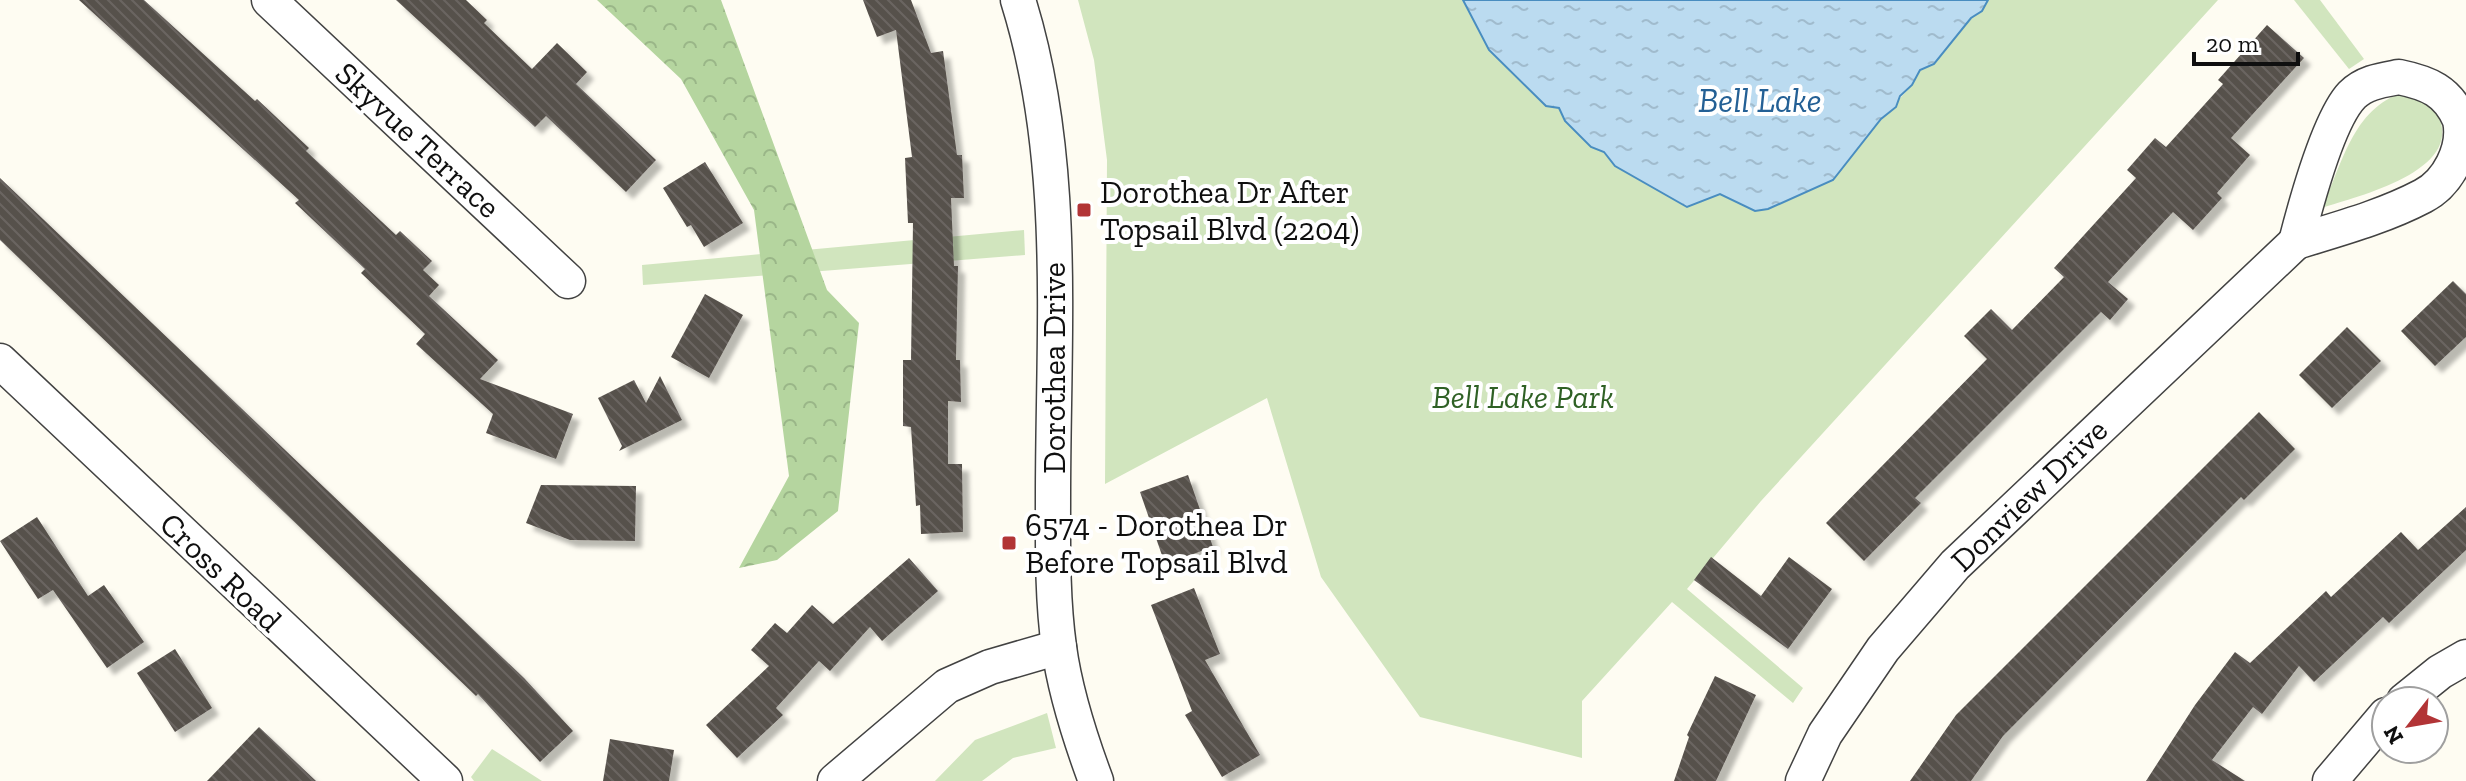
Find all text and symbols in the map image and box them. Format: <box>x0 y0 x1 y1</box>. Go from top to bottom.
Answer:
scale bar <box>2194 16 2298 66</box>
text: 20 m <box>2206 29 2259 58</box>
street label: Skyvue Terrace <box>328 54 508 226</box>
water label: Bell Lake <box>1698 80 1822 121</box>
place label: Dorothea Dr After Topsail Blvd (2204) <box>1100 173 1359 248</box>
marker: Dorothea Dr After Topsail Blvd (2204) <box>1075 201 1093 219</box>
street label: Dorothea Drive <box>1035 262 1073 474</box>
park label: Bell Lake Park <box>1432 378 1614 416</box>
street label: Donview Drive <box>1943 411 2115 579</box>
street label: Cross Road <box>152 505 290 640</box>
place label: 6574 - Dorothea Dr Before Topsail Blvd <box>1025 506 1288 581</box>
marker: 6574 - Dorothea Dr Before Topsail Blvd <box>1000 534 1018 552</box>
north arrow <box>2370 685 2450 765</box>
text: N <box>2377 721 2409 749</box>

